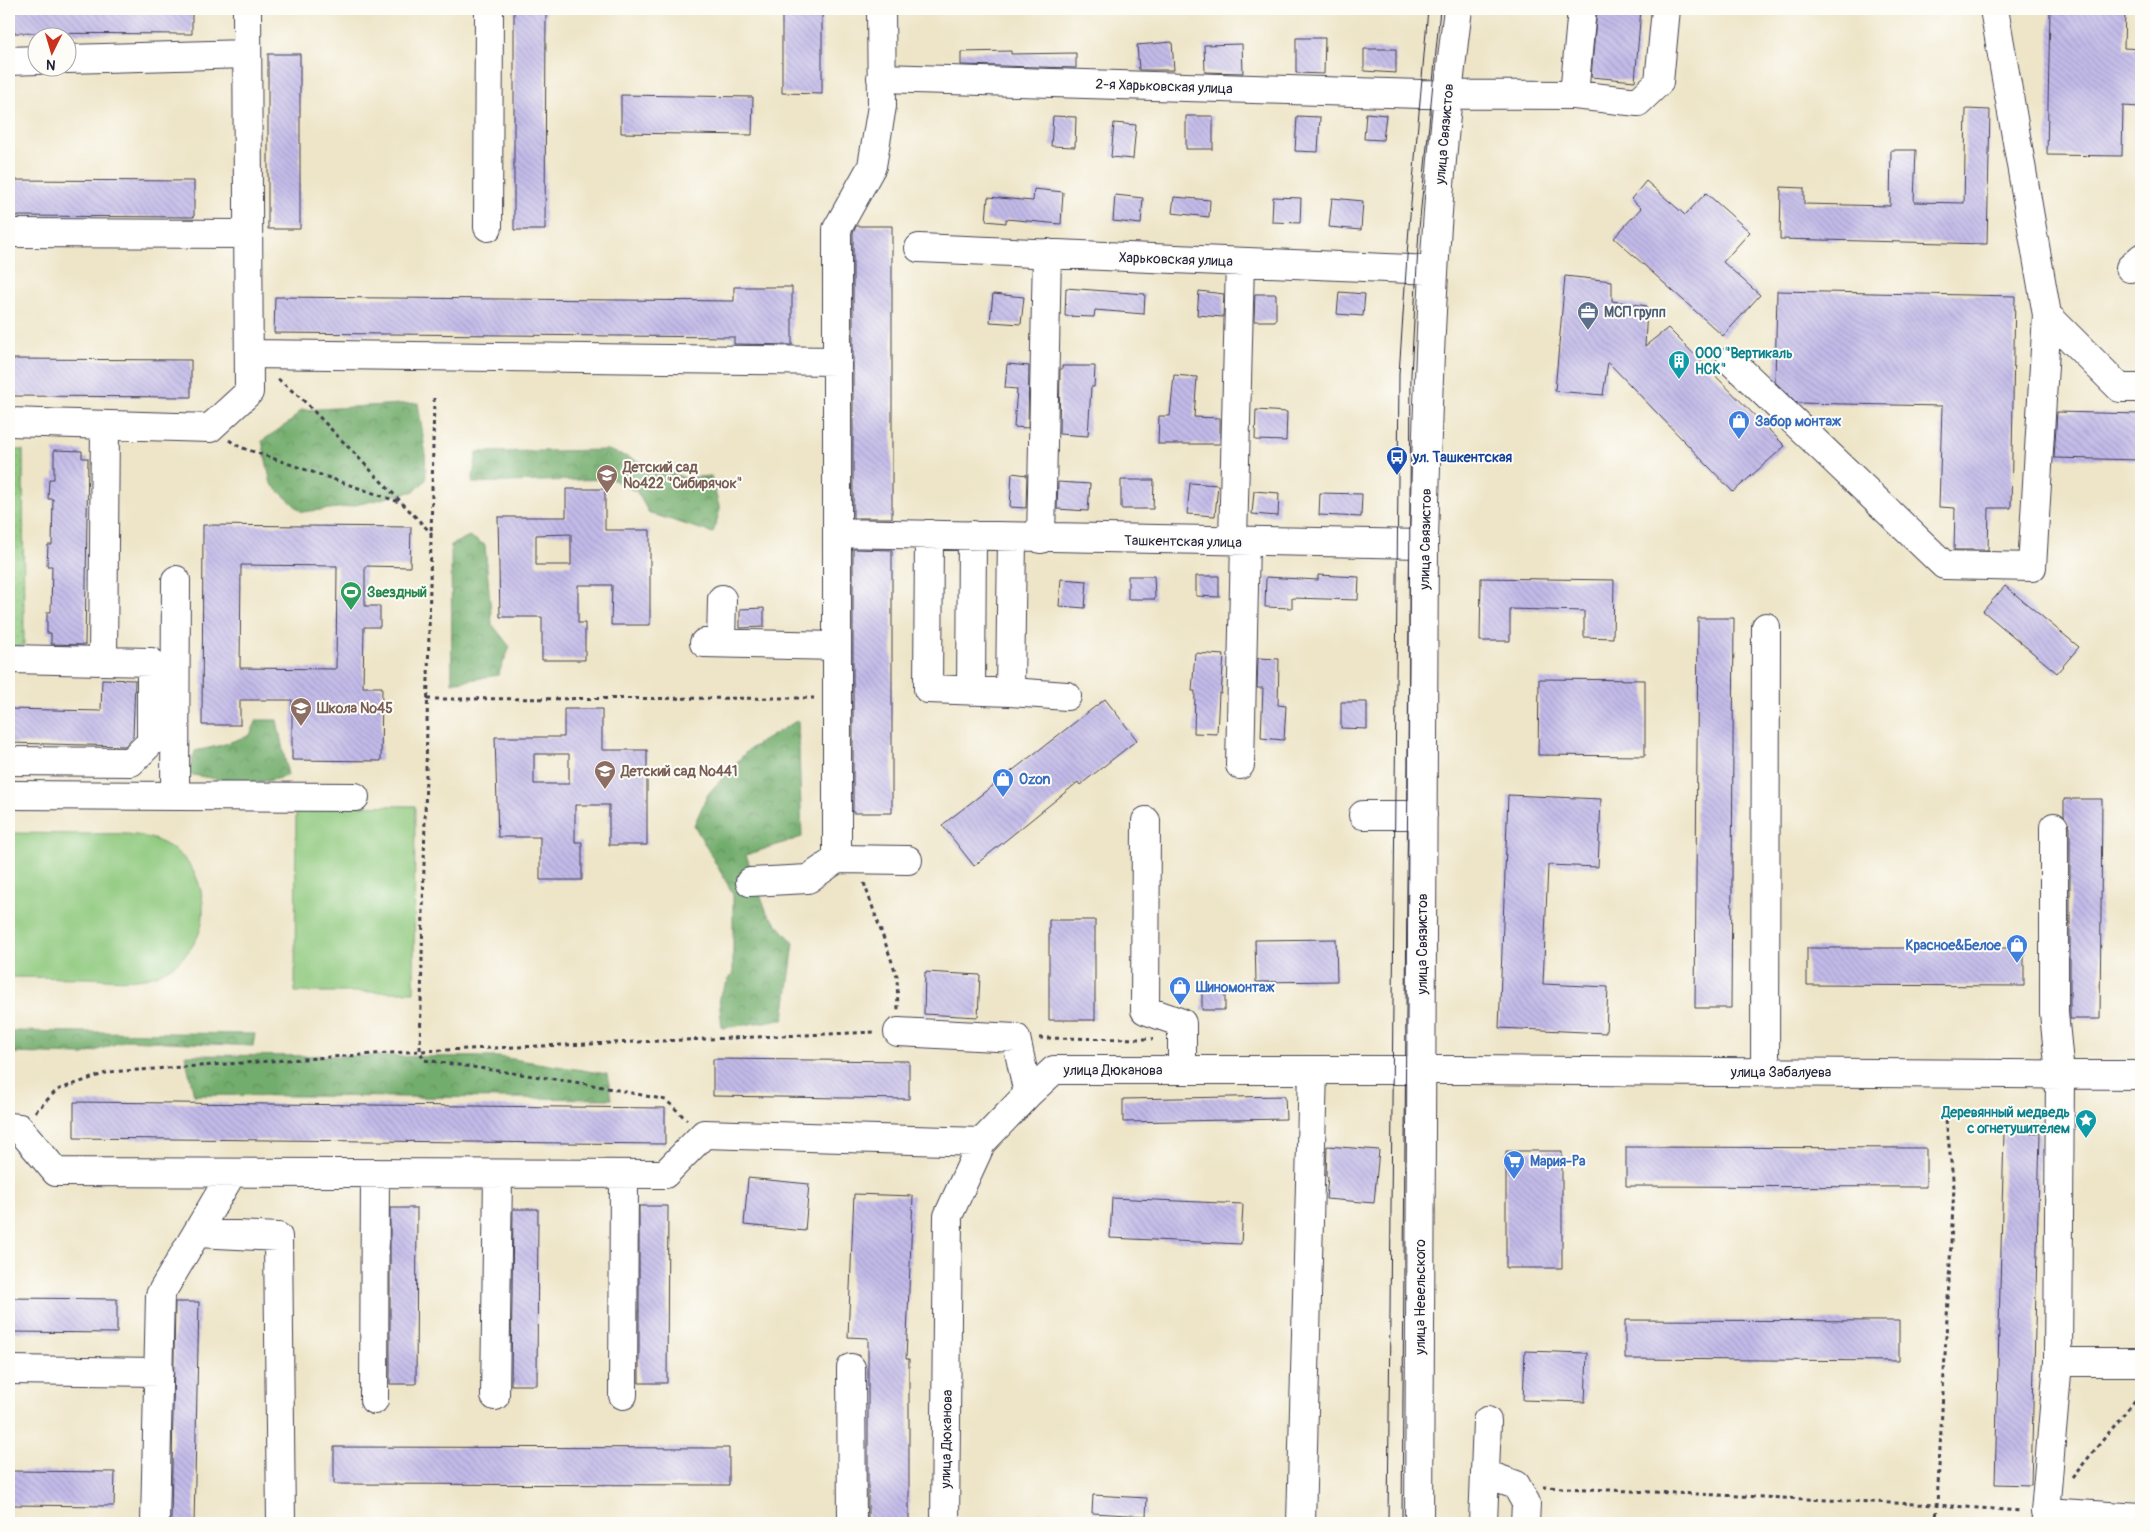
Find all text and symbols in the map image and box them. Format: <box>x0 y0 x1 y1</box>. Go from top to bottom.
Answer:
north arrow <box>28 28 78 78</box>
text: N <box>45 56 56 73</box>
street label: 2-я Харьковская улица <box>1095 76 1233 97</box>
street label: улица Связистов <box>1432 83 1457 186</box>
street label: Харьковская улица <box>1119 249 1233 270</box>
office icon: МСП групп <box>1576 300 1600 331</box>
place label: МСП групп <box>1604 304 1666 321</box>
place label: ООО "Вертикаль НСК" <box>1695 345 1793 378</box>
building icon: ООО "Вертикаль НСК" <box>1667 349 1691 380</box>
shop icon: Забор монтаж <box>1727 409 1751 440</box>
place label: Забор монтаж <box>1755 413 1842 430</box>
bus stop icon: ул. Ташкентская <box>1385 445 1409 476</box>
place label: ул. Ташкентская <box>1412 449 1513 466</box>
place label: Детский сад №422 "Сибирячок" <box>622 459 742 492</box>
school or university icon: Детский сад №422 "Сибирячок" <box>595 463 619 494</box>
street label: улица Связистов <box>1416 488 1435 591</box>
street label: Ташкентская улица <box>1124 532 1242 551</box>
sports icon: Звездный <box>339 580 363 611</box>
place label: Звездный <box>367 584 427 601</box>
school or university icon: Школа №45 <box>289 696 313 727</box>
place label: Школа №45 <box>316 700 393 717</box>
school or university icon: Детский сад №441 <box>593 759 617 790</box>
place label: Детский сад №441 <box>620 763 737 780</box>
shop icon: Ozon <box>991 767 1015 798</box>
place label: Ozon <box>1019 771 1051 788</box>
street label: улица Связистов <box>1414 893 1431 996</box>
shop icon: Красное&Белое <box>2005 933 2029 964</box>
place label: Красное&Белое <box>1905 937 2002 954</box>
shop icon: Шиномонтаж <box>1168 975 1192 1006</box>
place label: Шиномонтаж <box>1195 979 1275 996</box>
street label: улица Дюканова <box>1063 1062 1162 1079</box>
street label: улица Забалуева <box>1730 1064 1831 1081</box>
place label: Деревянный медведь с огнетушителем <box>1941 1104 2070 1137</box>
place icon: Деревянный медведь с огнетушителем <box>2074 1108 2098 1139</box>
supermarket icon: Мария-Ра <box>1502 1149 1526 1180</box>
place label: Мария-Ра <box>1530 1153 1586 1170</box>
street label: улица Невельского <box>1412 1239 1429 1356</box>
street label: улица Дюканова <box>937 1389 956 1490</box>

